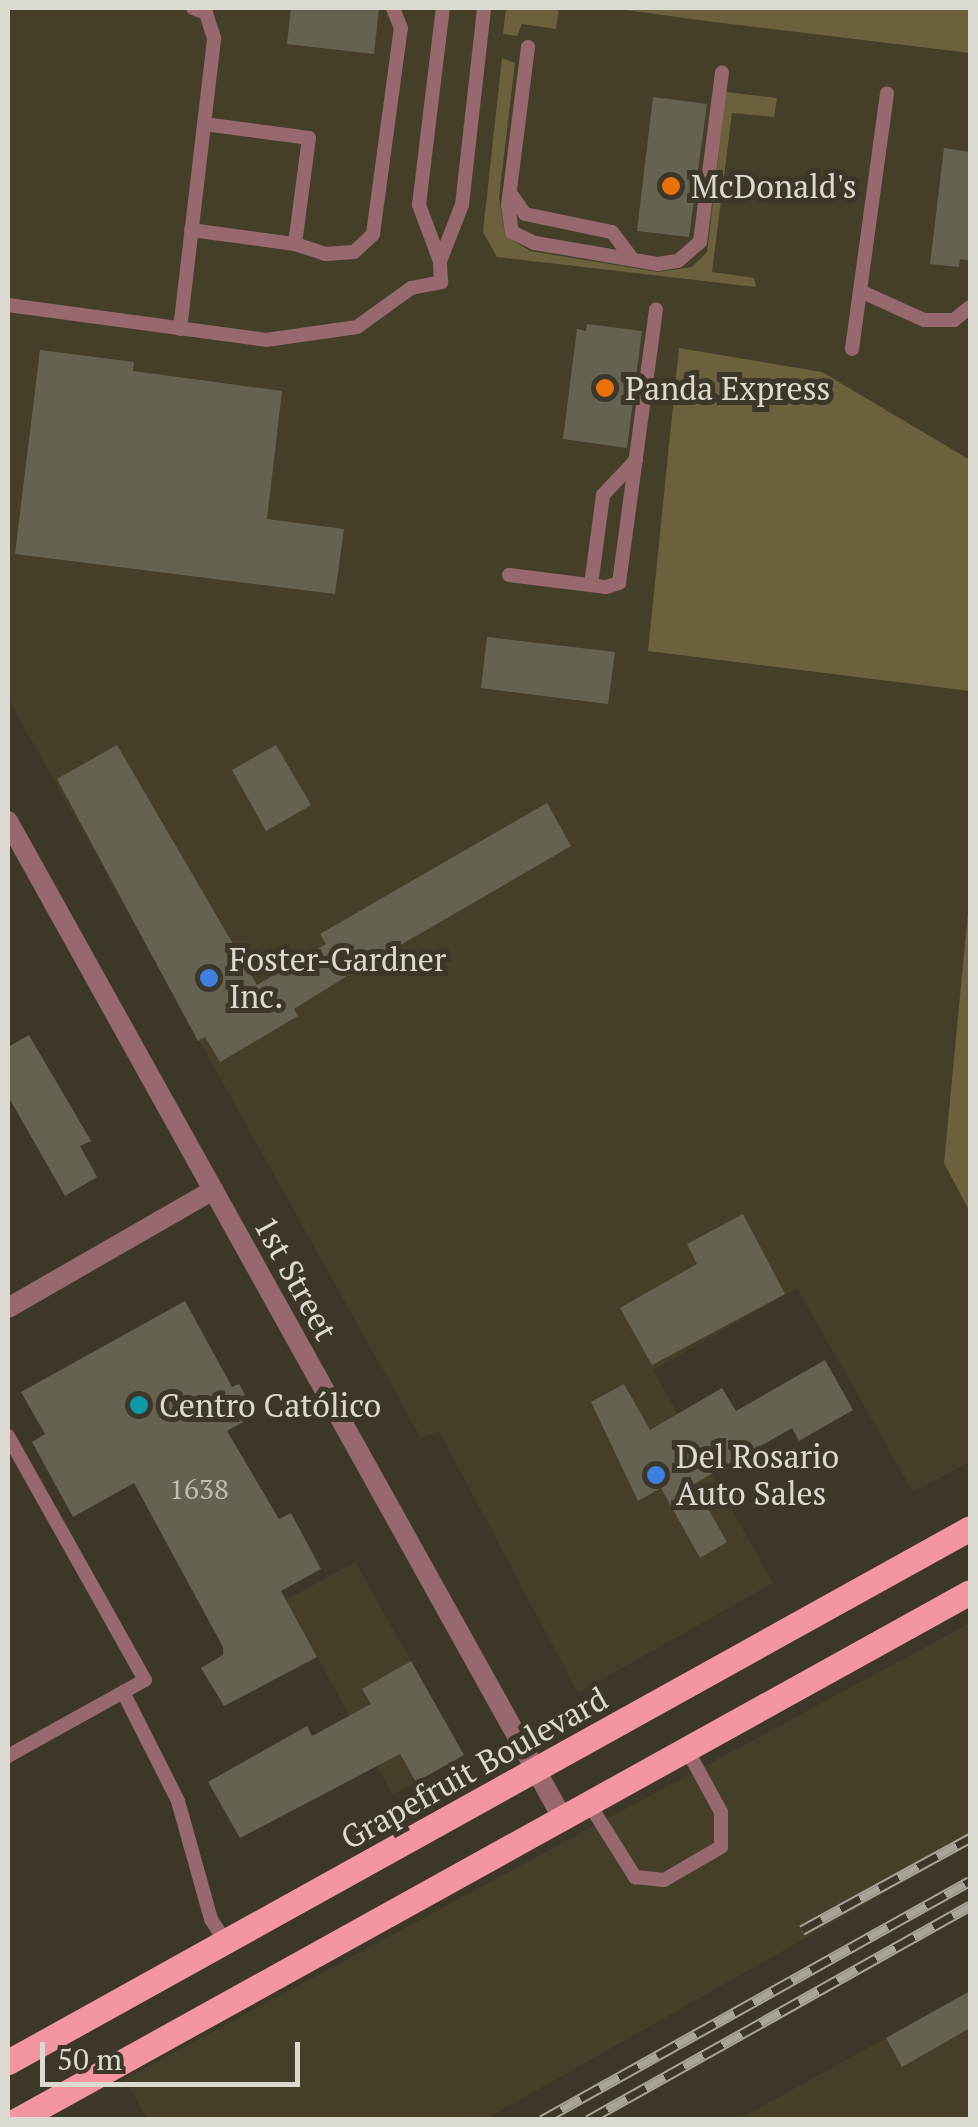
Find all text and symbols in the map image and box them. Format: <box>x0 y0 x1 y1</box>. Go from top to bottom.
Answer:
place label: McDonald's <box>691 167 857 205</box>
marker: McDonald's <box>660 175 682 197</box>
place label: Panda Express <box>625 369 830 407</box>
marker: Panda Express <box>594 377 616 399</box>
place label: Foster-Gardner Inc. <box>229 941 446 1016</box>
marker: Foster-Gardner Inc. <box>198 967 220 989</box>
street label: 1st Street <box>246 1209 346 1347</box>
place label: Centro Católico <box>159 1386 381 1424</box>
marker: Centro Católico <box>128 1394 150 1416</box>
place label: Del Rosario Auto Sales <box>676 1438 839 1513</box>
marker: Del Rosario Auto Sales <box>645 1464 667 1486</box>
house number: 1638 <box>169 1472 229 1506</box>
street label: Grapefruit Boulevard <box>334 1679 614 1857</box>
scale bar <box>45 2022 305 2084</box>
text: 50 m <box>57 2039 122 2079</box>

